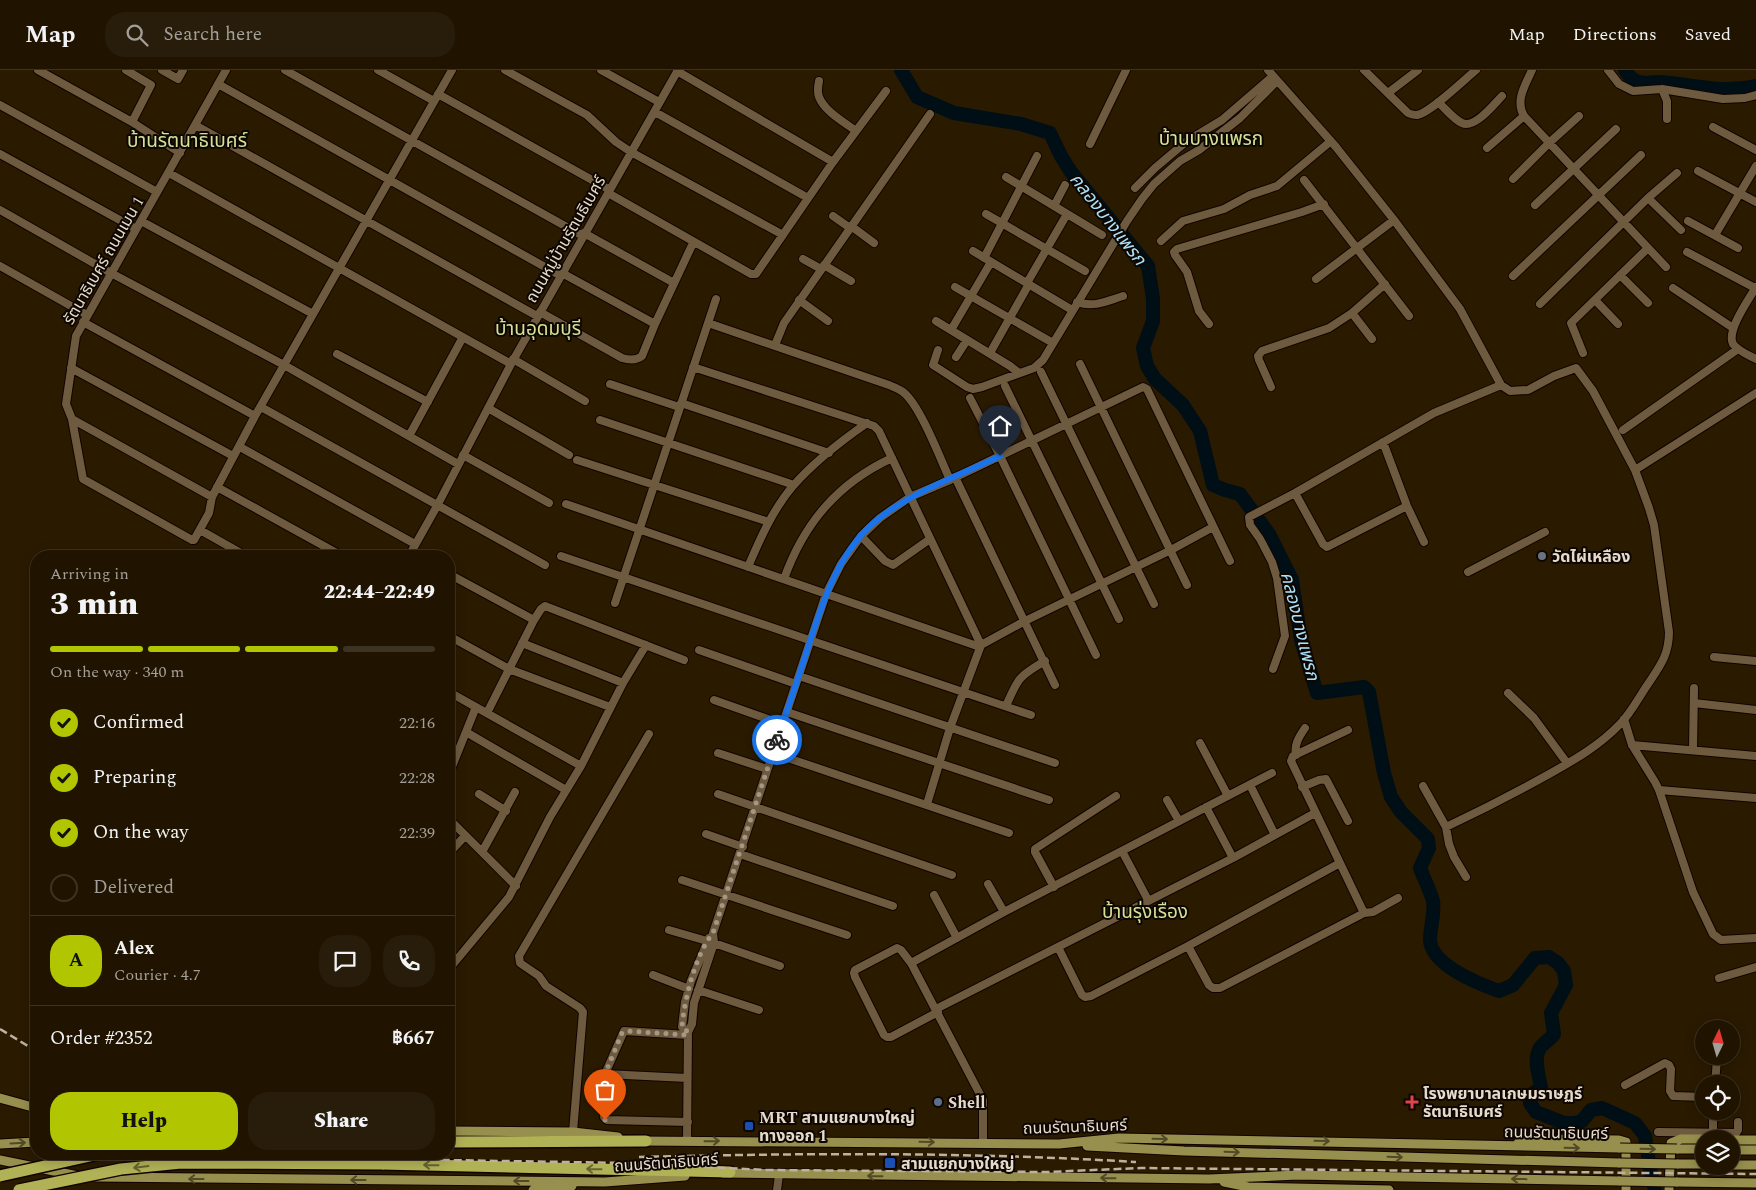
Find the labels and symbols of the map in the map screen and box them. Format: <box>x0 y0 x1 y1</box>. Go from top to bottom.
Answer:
district label: บ้านบางแพรก <box>1159 125 1263 154</box>
district label: บ้านรัตนาธิเบศร์ <box>127 127 248 156</box>
water label: คลองบางแพรก <box>1063 167 1153 272</box>
street label: ถนนหมู่บ้านรัตนธิเบศร์ <box>520 171 612 307</box>
street label: รัตนาธิเบศร์ ถนนเมน 1 <box>57 192 150 329</box>
district label: บ้านอุดมบุรี <box>495 315 581 344</box>
pin <box>979 405 1021 456</box>
place label: วัดไผ่เหลือง <box>1552 545 1630 569</box>
marker: วัดไผ่เหลือง <box>1536 550 1548 562</box>
water label: คลองบางแพรก <box>1273 569 1326 684</box>
courier <box>752 715 802 765</box>
district label: บ้านรุ่งเรือง <box>1102 898 1188 927</box>
north arrow <box>1695 1020 1740 1065</box>
pin <box>584 1069 626 1120</box>
place label: โรงพยาบาลเกษมราษฏร์ รัตนาธิเบศร์ <box>1423 1082 1582 1124</box>
place label: Shell <box>948 1091 985 1115</box>
marker: โรงพยาบาลเกษมราษฏร์ รัตนาธิเบศร์ <box>1405 1095 1419 1109</box>
marker: Shell <box>932 1096 944 1108</box>
place label: MRT สามแยกบางใหญ่ ทางออก 1 <box>759 1106 915 1148</box>
street label: ถนนรัตนาธิเบศร์ <box>1022 1113 1128 1141</box>
marker: MRT สามแยกบางใหญ่ ทางออก 1 <box>743 1120 755 1132</box>
street label: ถนนรัตนาธิเบศร์ <box>1504 1120 1609 1146</box>
one-way arrow <box>1151 1134 1167 1144</box>
one-way arrow <box>704 1136 720 1146</box>
one-way arrow <box>918 1137 935 1147</box>
one-way arrow <box>1314 1137 1330 1146</box>
one-way arrow <box>10 1139 26 1148</box>
one-way arrow <box>1564 1143 1580 1153</box>
one-way arrow <box>1640 1144 1656 1154</box>
street label: ถนนรัตนาธิเบศร์ <box>613 1147 720 1179</box>
one-way arrow <box>1224 1147 1240 1157</box>
place label: สามแยกบางใหญ่ <box>901 1152 1014 1176</box>
one-way arrow <box>1386 1152 1402 1161</box>
marker: สามแยกบางใหญ่ <box>883 1156 897 1170</box>
one-way arrow <box>424 1161 440 1170</box>
one-way arrow <box>133 1162 149 1172</box>
one-way arrow <box>586 1164 602 1174</box>
one-way arrow <box>867 1171 884 1181</box>
one-way arrow <box>1100 1173 1116 1183</box>
one-way arrow <box>188 1174 204 1184</box>
one-way arrow <box>1511 1174 1527 1184</box>
one-way arrow <box>351 1175 367 1185</box>
one-way arrow <box>513 1176 530 1186</box>

